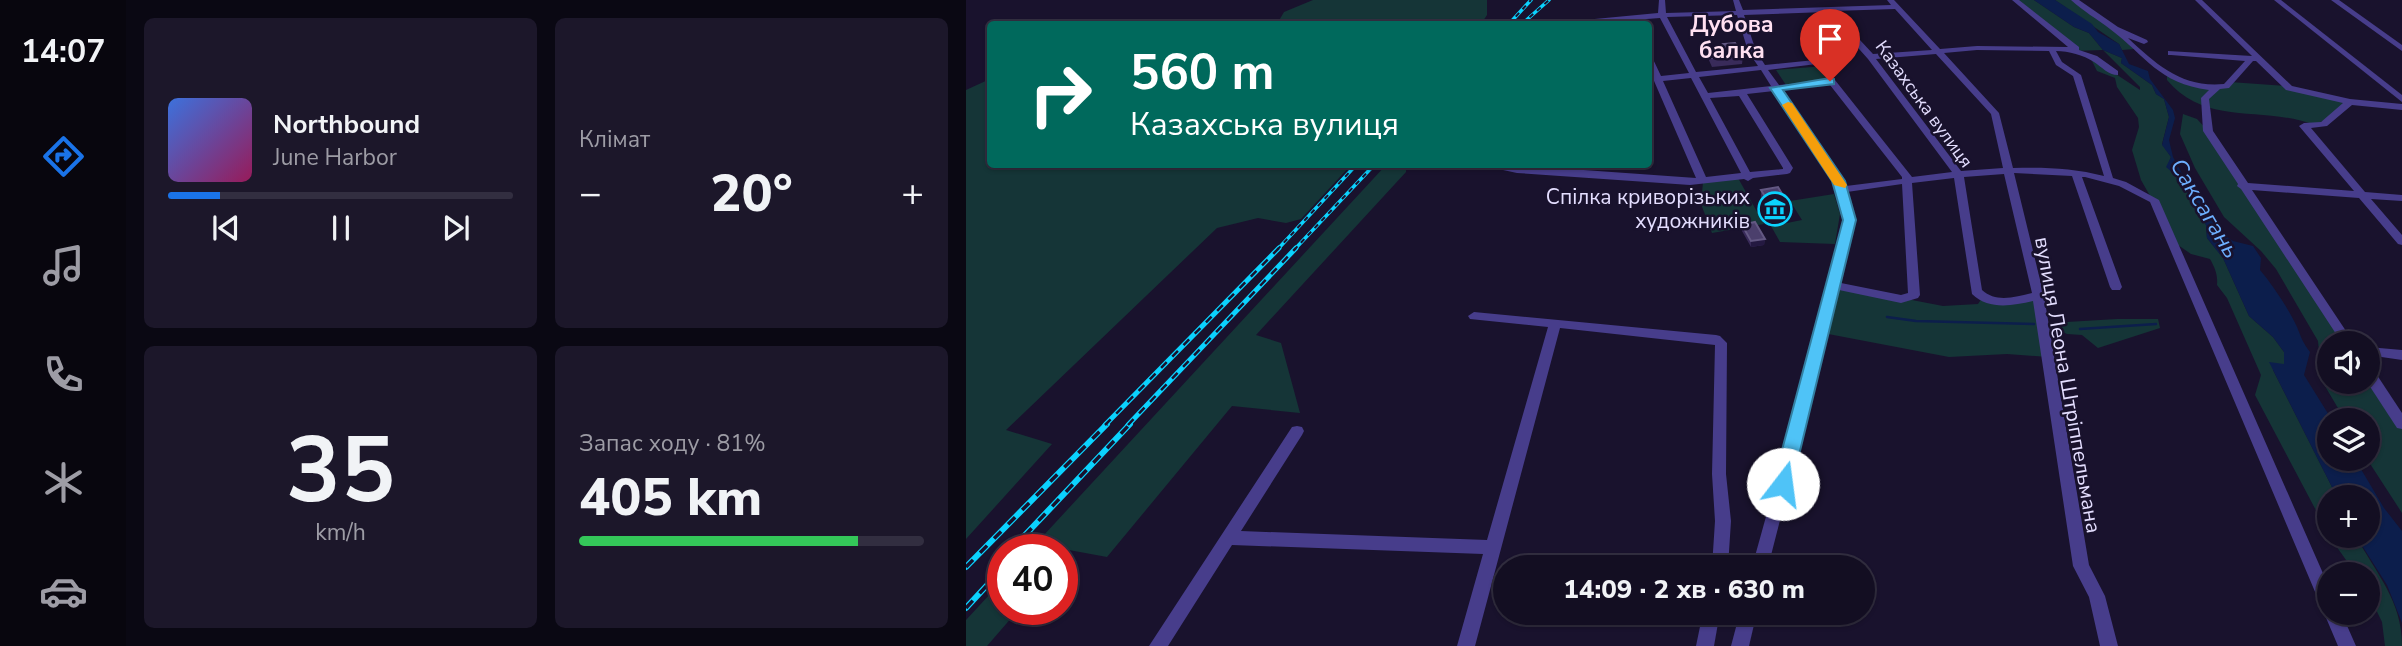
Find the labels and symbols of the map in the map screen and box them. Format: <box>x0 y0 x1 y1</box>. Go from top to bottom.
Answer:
district label: Дубова балка <box>1690 9 1774 66</box>
pin <box>1800 9 1860 81</box>
street label: Казахська вулиця <box>1870 36 1978 172</box>
water label: Саксагань <box>2163 153 2247 264</box>
place label: Спілка криворізьких художників <box>1546 183 1750 235</box>
museum icon: Спілка криворізьких художників <box>1756 190 1794 228</box>
street label: вулиця Леона Штріппельмана <box>2028 235 2108 535</box>
position arrow <box>1746 447 1820 521</box>
speed limit sign: 40 <box>987 534 1078 625</box>

